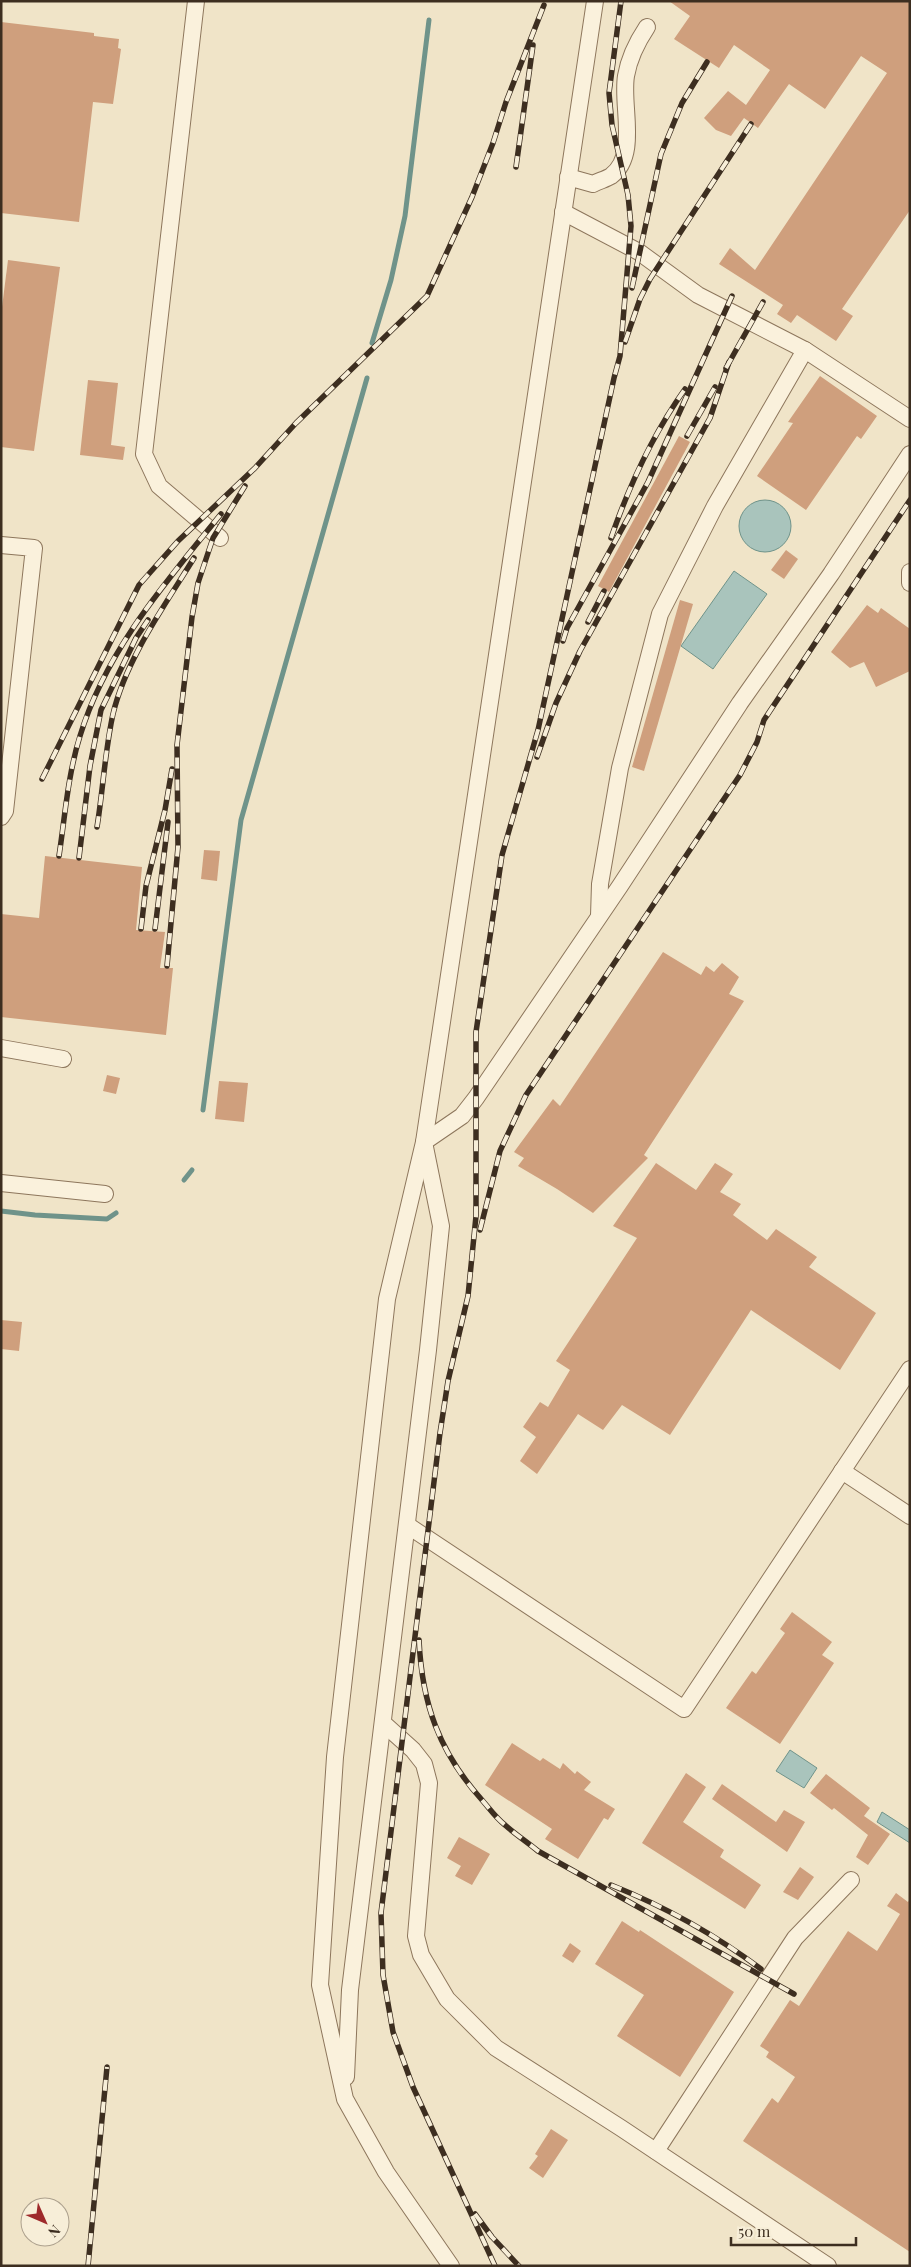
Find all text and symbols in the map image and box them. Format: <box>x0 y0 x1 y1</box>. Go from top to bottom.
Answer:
north arrow <box>20 2197 70 2247</box>
scale bar <box>731 2214 856 2246</box>
text: N <box>44 2221 65 2242</box>
text: 50 m <box>738 2221 771 2241</box>

